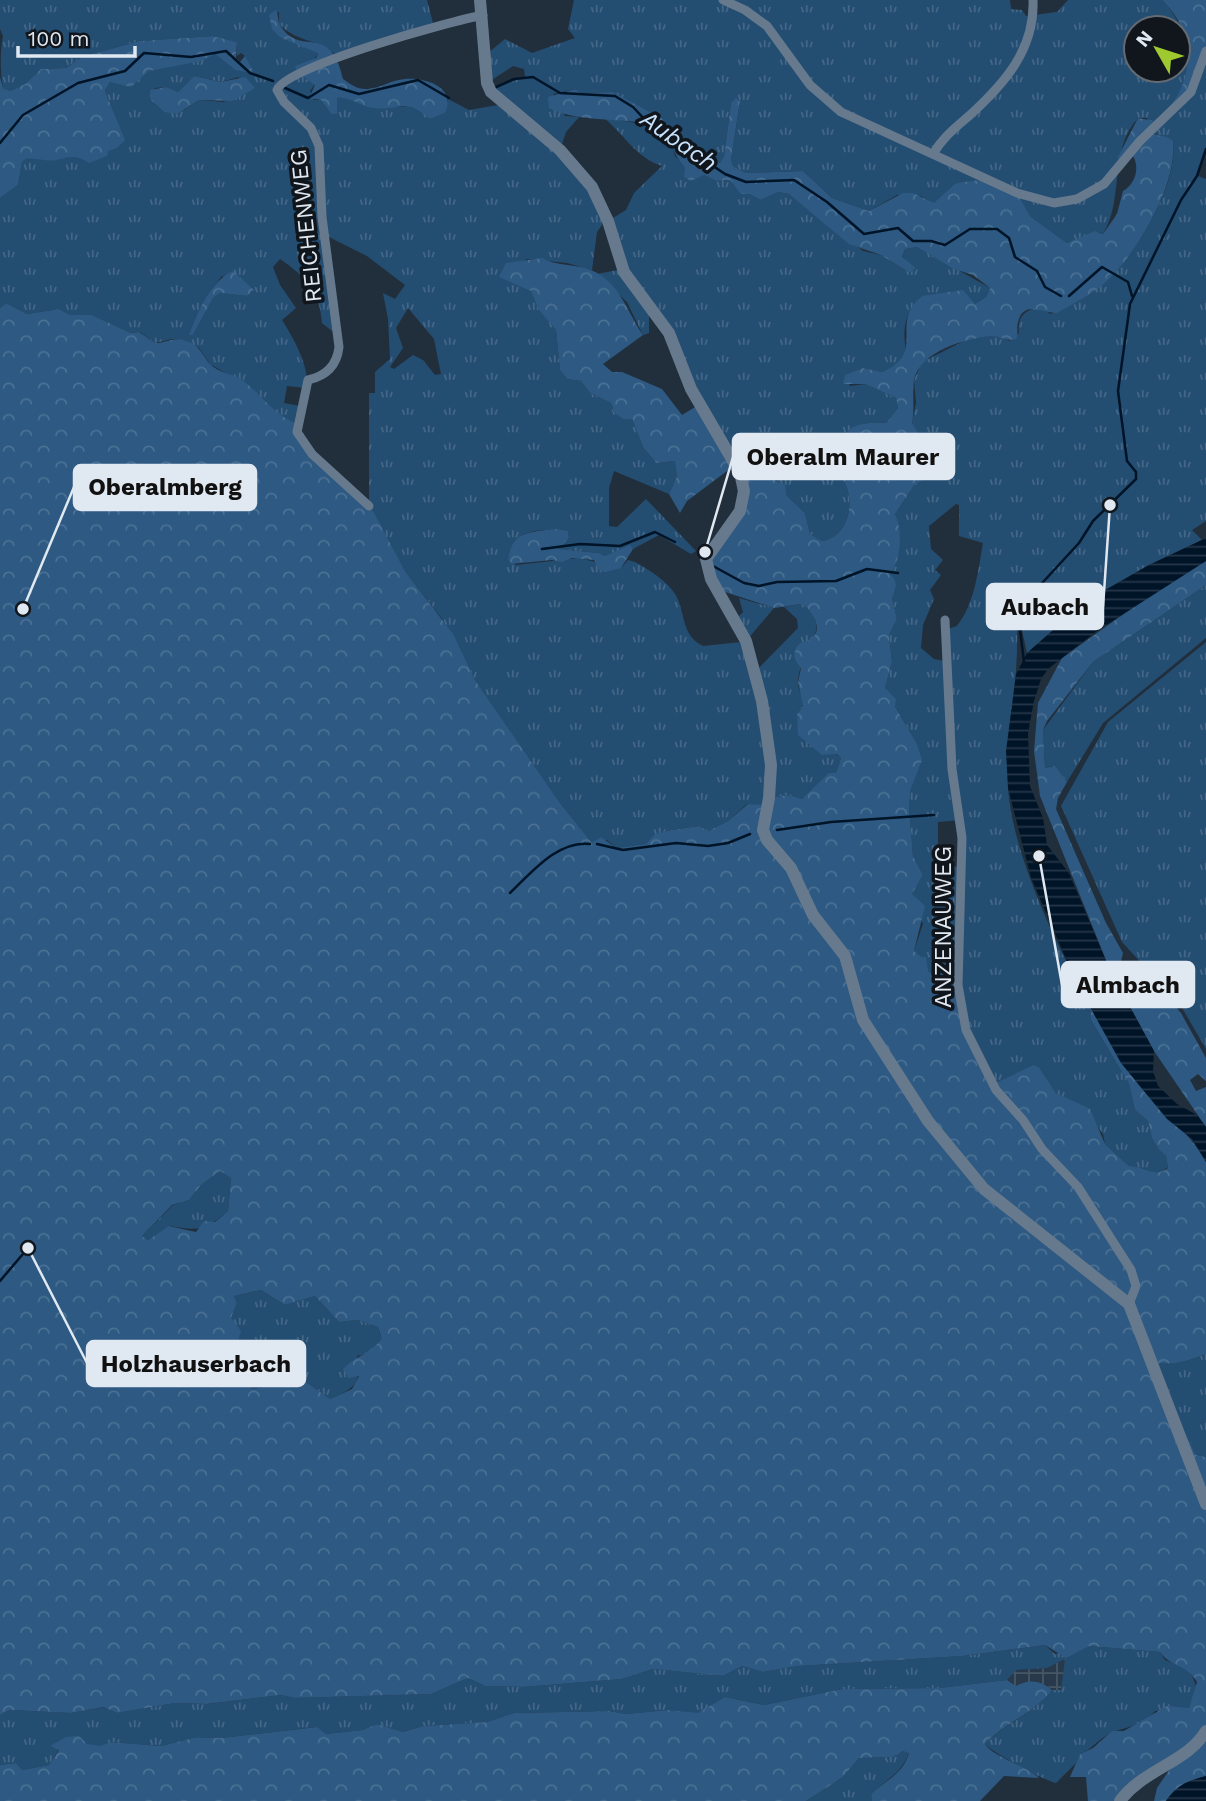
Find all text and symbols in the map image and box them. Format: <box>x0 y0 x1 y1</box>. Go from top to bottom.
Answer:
scale bar <box>18 14 135 58</box>
north arrow <box>1122 14 1192 84</box>
text: 100 m <box>28 26 90 51</box>
text: N <box>1131 26 1158 51</box>
water label: Aubach <box>635 104 722 177</box>
street label: REICHENWEG <box>285 148 327 304</box>
callout: Oberalm Maurer <box>733 434 954 479</box>
text: Oberalm Maurer <box>747 443 940 471</box>
callout: Oberalmberg <box>74 465 256 510</box>
text: Oberalmberg <box>88 473 242 501</box>
callout: Aubach <box>987 584 1103 629</box>
text: Aubach <box>1001 593 1089 621</box>
street label: ANZENAUWEG <box>930 846 957 1008</box>
callout: Almbach <box>1062 962 1194 1007</box>
text: Almbach <box>1076 971 1180 999</box>
callout: Holzhauserbach <box>87 1341 305 1386</box>
text: Holzhauserbach <box>101 1350 291 1378</box>

